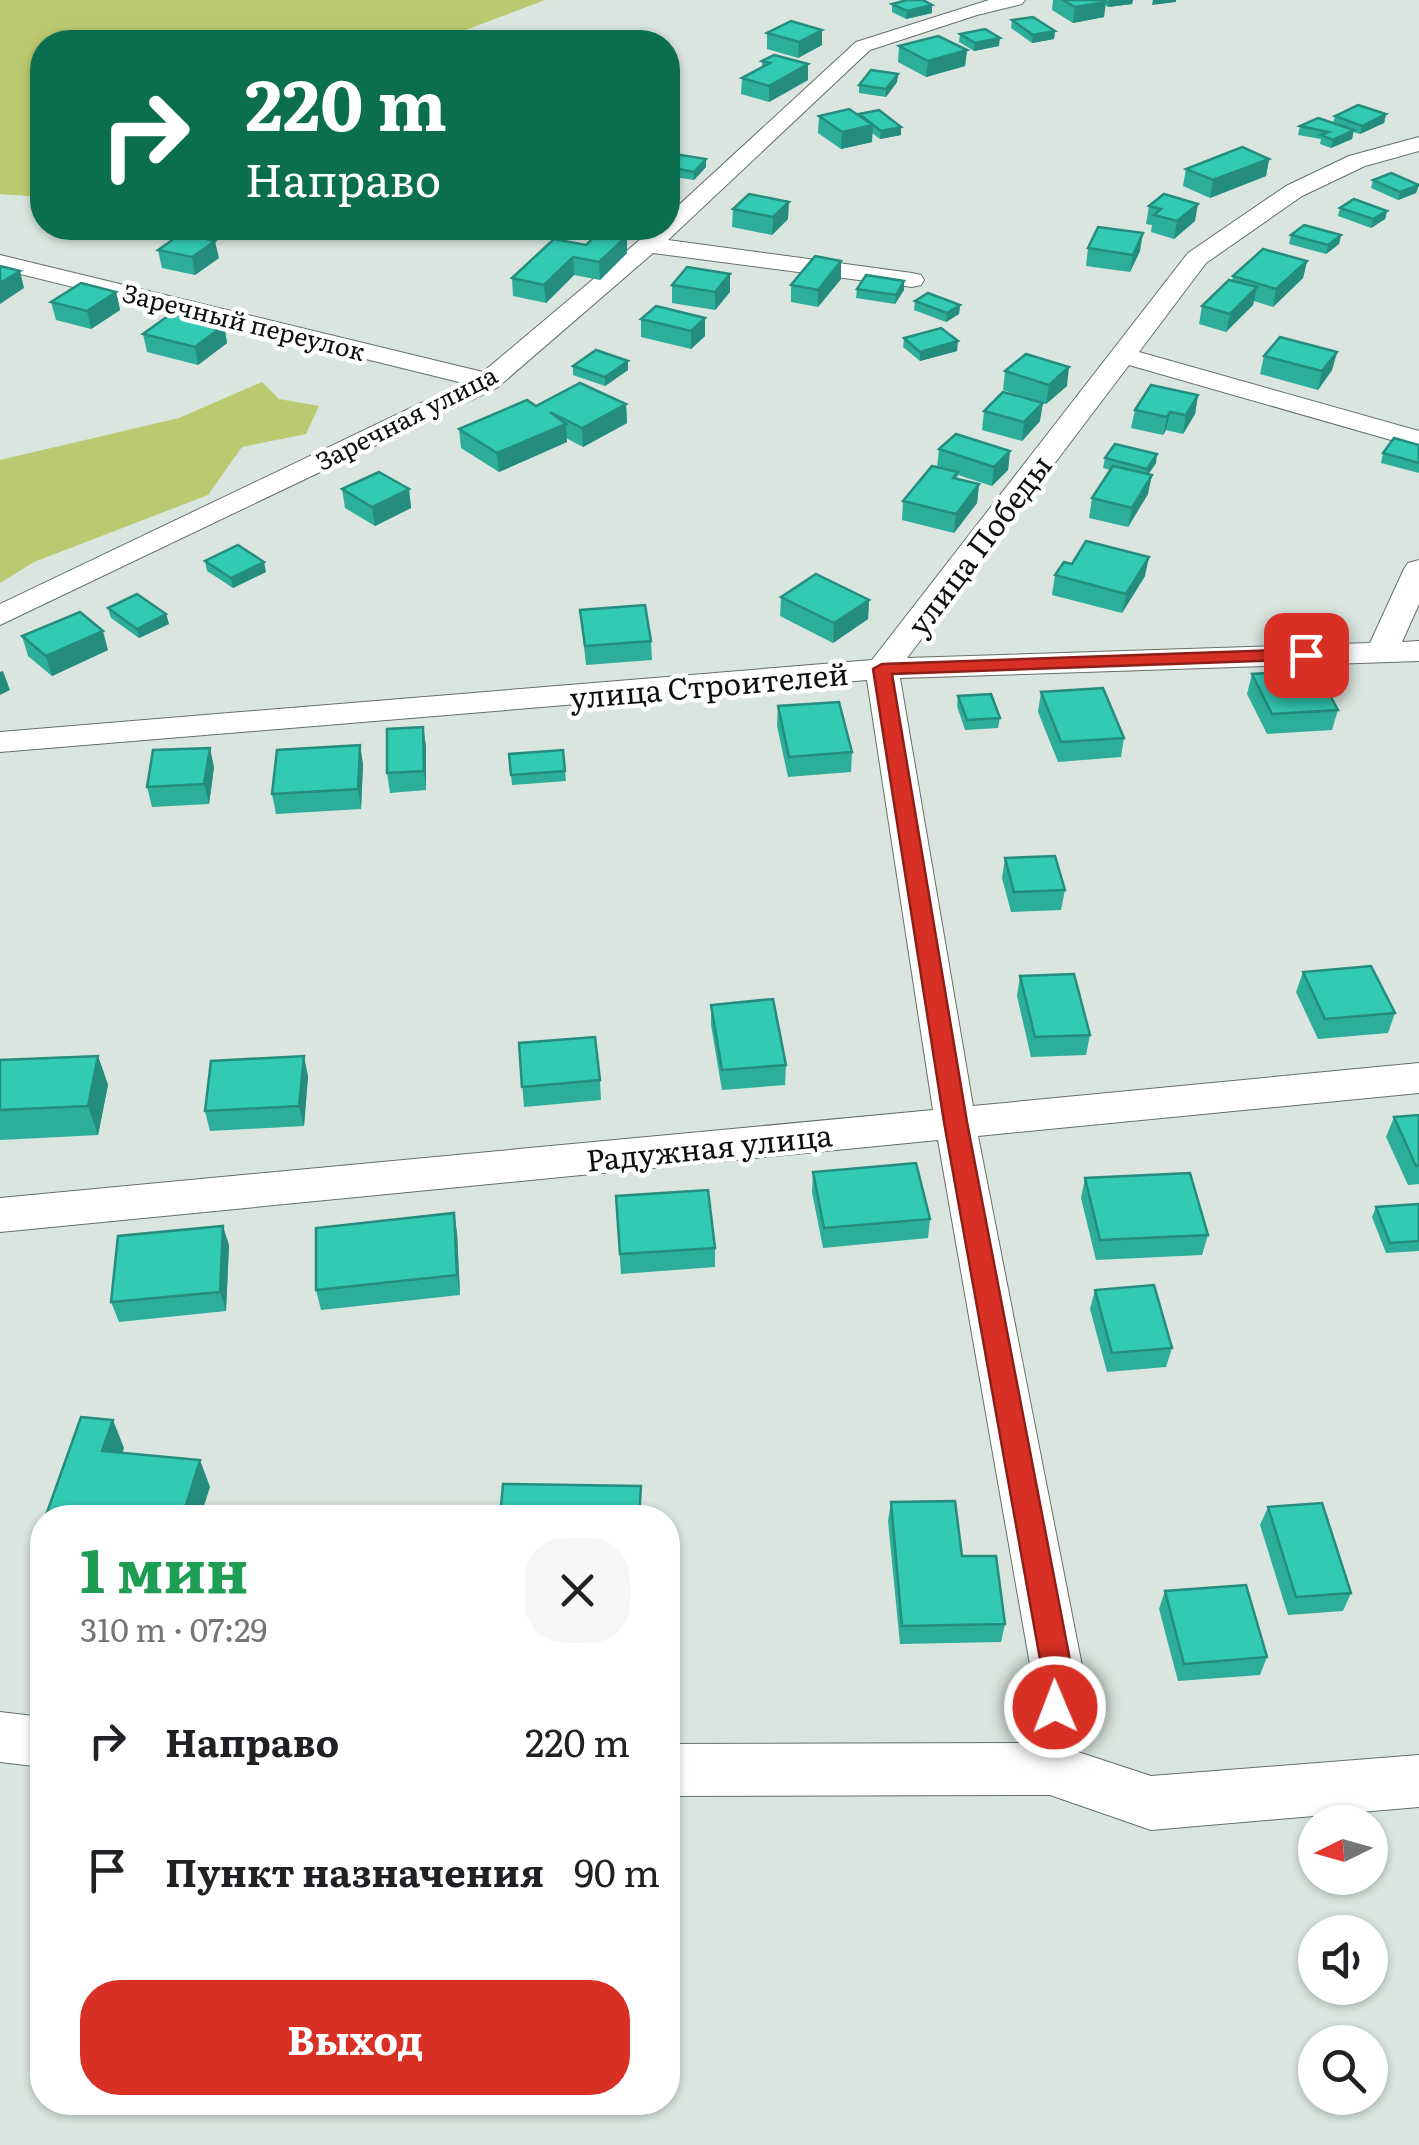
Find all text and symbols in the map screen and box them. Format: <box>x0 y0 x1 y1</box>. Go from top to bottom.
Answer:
text: 220 m <box>245 49 447 153</box>
icon: right <box>80 70 210 200</box>
text: Направо <box>245 144 441 211</box>
street label: Заречный переулок <box>119 273 369 369</box>
street label: Заречная улица <box>309 355 504 479</box>
street label: улица Победы <box>895 444 1061 644</box>
pin <box>1264 613 1349 698</box>
icon: arrive <box>1279 628 1334 683</box>
street label: улица Строителей <box>568 650 850 718</box>
street label: Радужная улица <box>584 1111 835 1181</box>
text: 1 мин <box>80 1522 249 1611</box>
button: close <box>525 1538 630 1643</box>
text: 310 m · 07:29 <box>80 1604 267 1652</box>
position arrow <box>1003 1655 1107 1759</box>
text: Направо <box>165 1712 339 1769</box>
text: 220 m <box>525 1712 630 1769</box>
icon: right <box>80 1713 135 1768</box>
north arrow <box>1298 1805 1388 1895</box>
map controls <box>1298 1805 1388 2115</box>
text: Пункт назначения <box>165 1842 544 1899</box>
text: 90 m <box>574 1842 660 1899</box>
icon: arrive <box>80 1843 135 1898</box>
button: sound <box>1298 1915 1388 2005</box>
button: Выход <box>80 1980 630 2095</box>
button: search <box>1298 2025 1388 2115</box>

